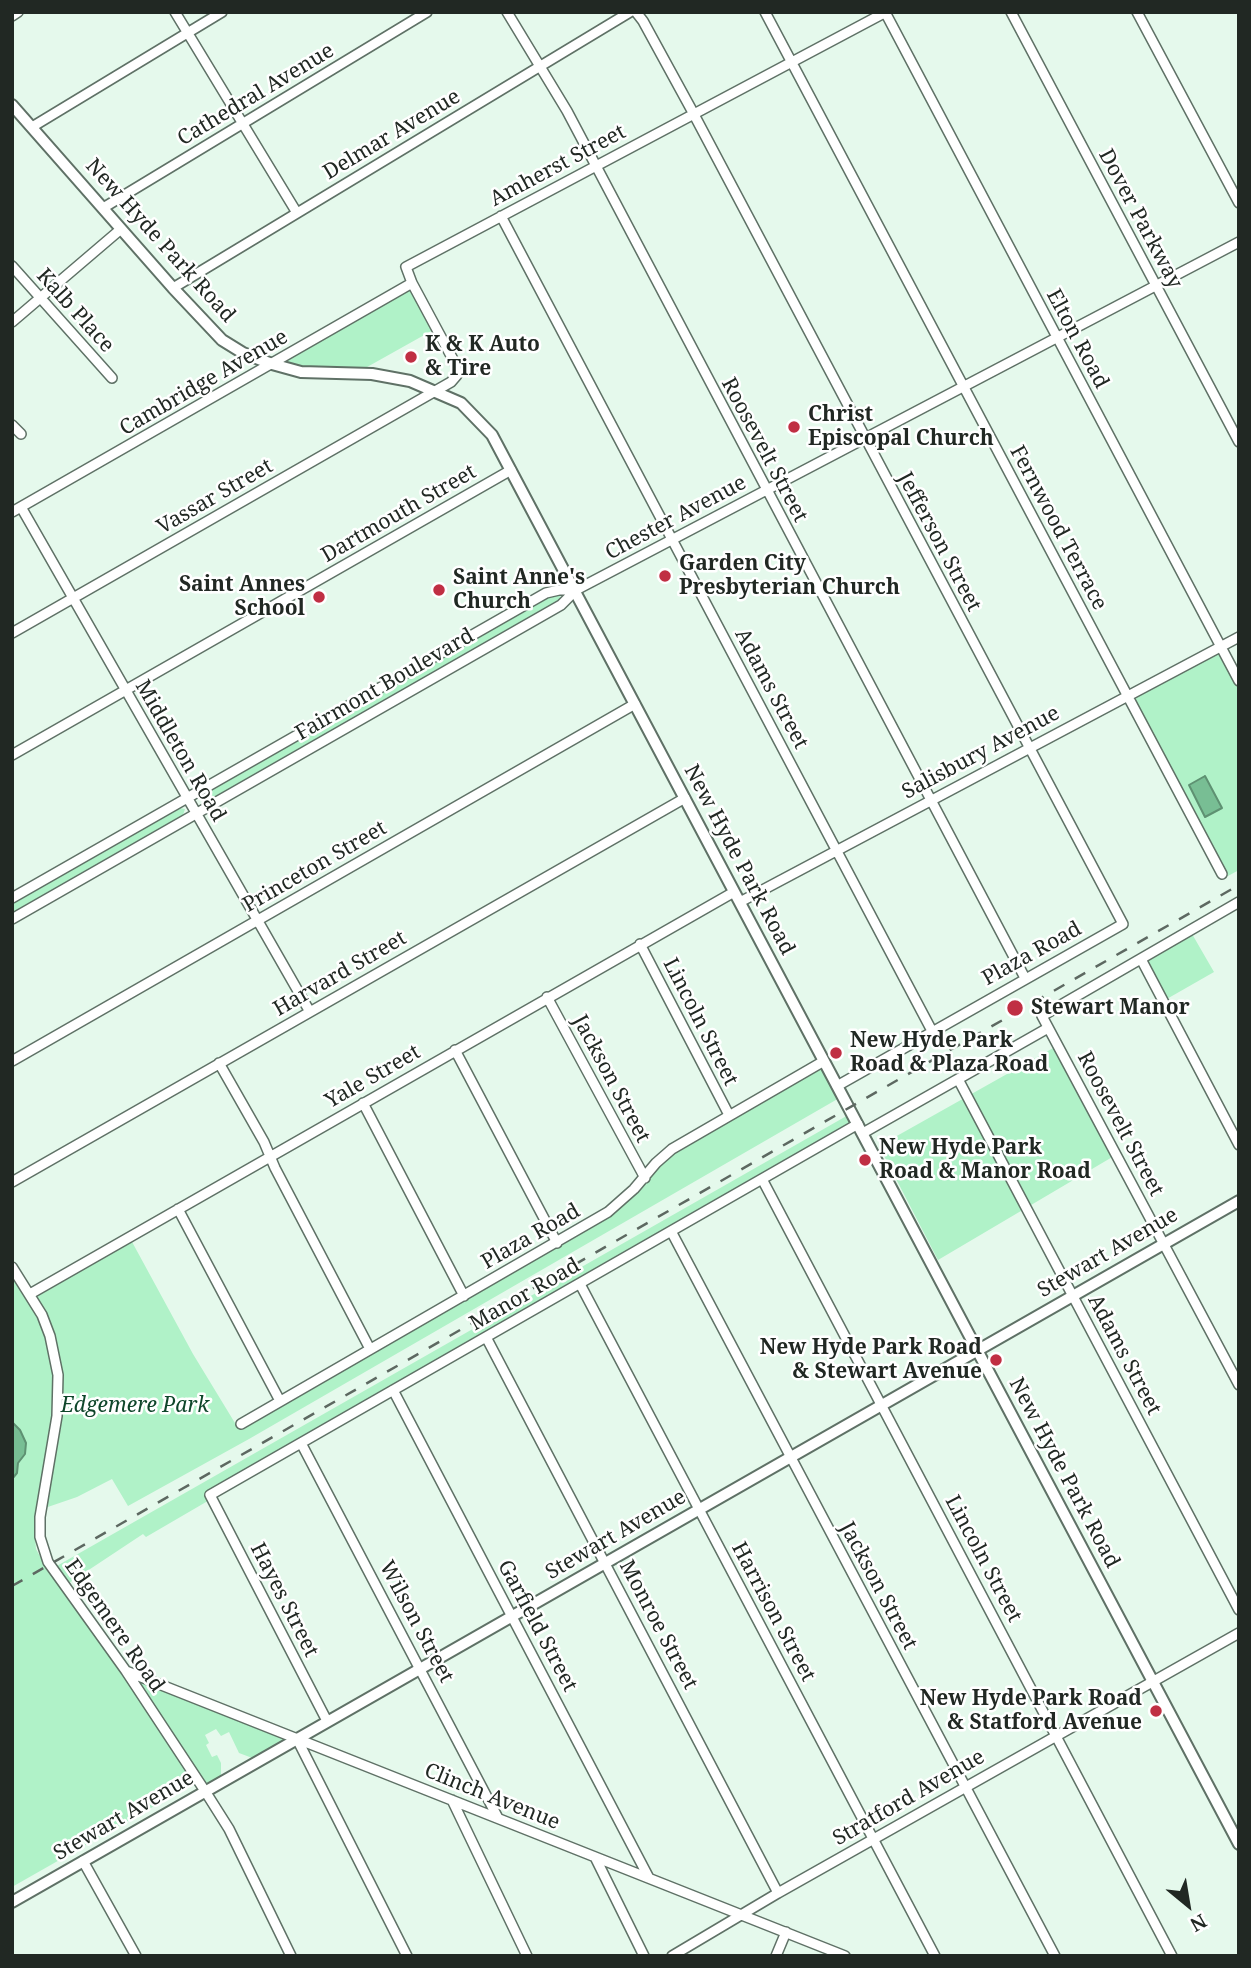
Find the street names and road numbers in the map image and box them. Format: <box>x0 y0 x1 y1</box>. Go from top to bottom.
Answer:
street label: Cathedral Avenue <box>173 38 339 152</box>
street label: Delmar Avenue <box>319 84 465 186</box>
street label: Amherst Street <box>486 120 630 212</box>
street label: Dover Parkway <box>1093 145 1187 293</box>
street label: New Hyde Park Road <box>80 154 240 328</box>
street label: Kalb Place <box>31 264 119 358</box>
street label: Elton Road <box>1040 285 1114 393</box>
street label: Cambridge Avenue <box>115 325 293 441</box>
street label: Roosevelt Street <box>715 373 813 527</box>
street label: Fernwood Terrace <box>1004 441 1112 615</box>
street label: Vassar Street <box>153 454 277 540</box>
street label: Dartmouth Street <box>317 459 481 569</box>
street label: Jefferson Street <box>892 468 986 616</box>
street label: Chester Avenue <box>601 470 751 566</box>
street label: Fairmont Boulevard <box>291 624 479 746</box>
street label: Adams Street <box>729 625 813 753</box>
street label: Middleton Road <box>129 676 231 826</box>
street label: Salisbury Avenue <box>898 701 1064 805</box>
street label: New Hyde Park Road <box>678 761 800 959</box>
street label: Princeton Street <box>239 816 391 918</box>
street label: Plaza Road <box>978 916 1086 992</box>
street label: Harvard Street <box>269 926 411 1022</box>
street label: Lincoln Street <box>657 954 743 1090</box>
street label: Jackson Street <box>567 1011 655 1147</box>
street label: Yale Street <box>321 1040 425 1114</box>
street label: Roosevelt Street <box>1071 1047 1169 1201</box>
street label: Plaza Road <box>477 1199 585 1275</box>
street label: Stewart Avenue <box>1033 1203 1183 1303</box>
street label: Manor Road <box>465 1253 585 1337</box>
street label: Adams Street <box>1082 1291 1166 1419</box>
street label: New Hyde Park Road <box>1003 1374 1125 1572</box>
street label: Stewart Avenue <box>541 1485 691 1585</box>
street label: Lincoln Street <box>939 1491 1027 1627</box>
street label: Jackson Street <box>834 1518 922 1654</box>
street label: Harrison Street <box>726 1538 820 1686</box>
street label: Hayes Street <box>244 1539 324 1661</box>
street label: Edgemere Road <box>59 1555 169 1697</box>
street label: Garfield Street <box>492 1556 582 1696</box>
street label: Monroe Street <box>613 1556 703 1694</box>
street label: Wilson Street <box>373 1557 459 1687</box>
street label: Stratford Avenue <box>829 1744 989 1852</box>
street label: Clinch Avenue <box>421 1758 563 1836</box>
street label: Stewart Avenue <box>49 1766 199 1866</box>

